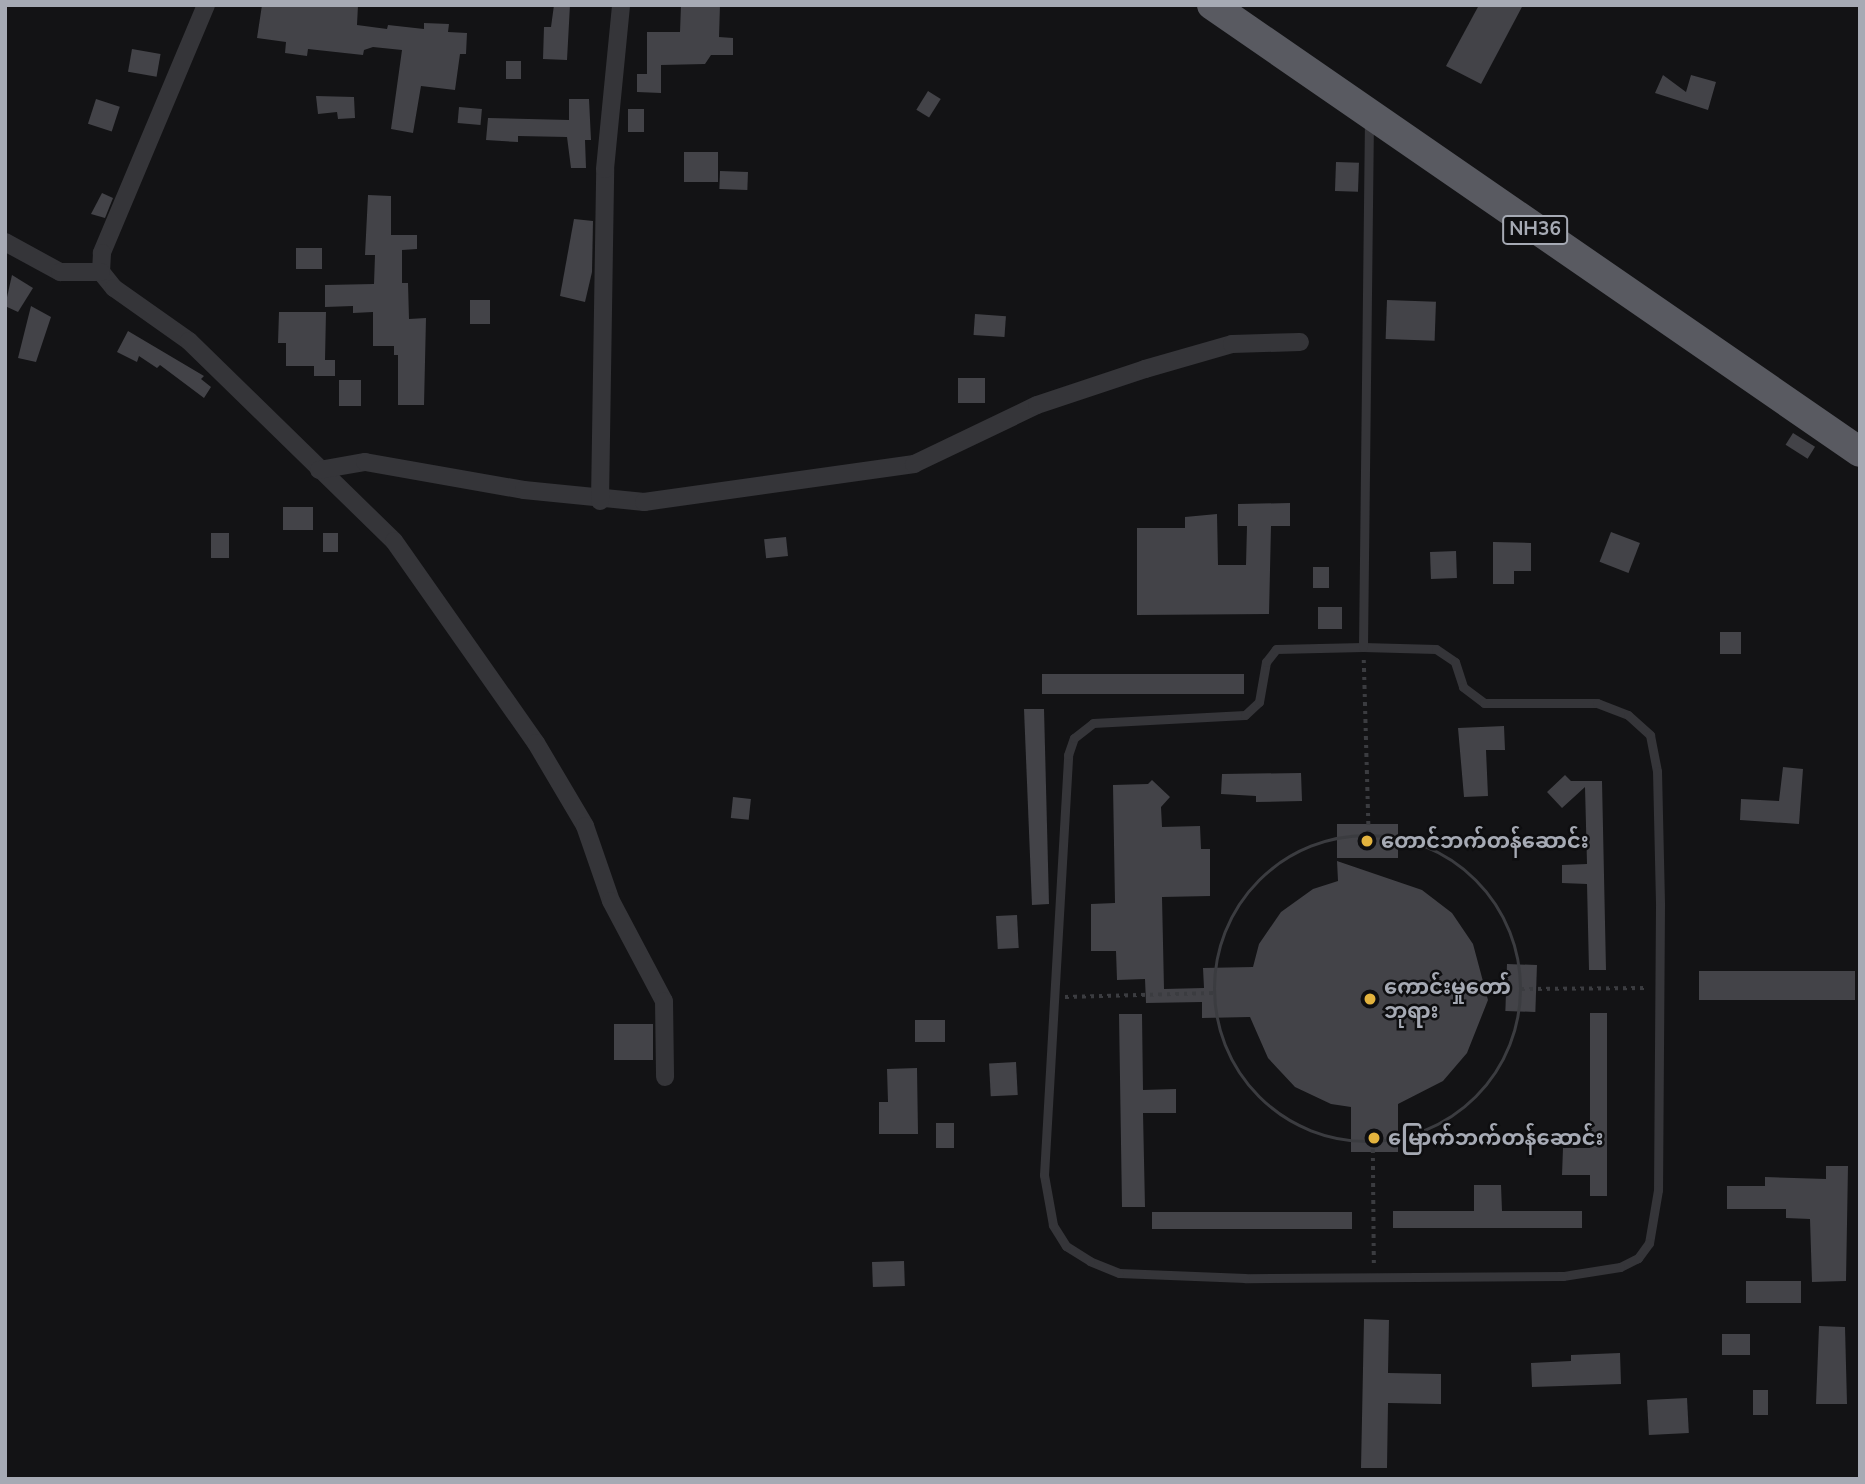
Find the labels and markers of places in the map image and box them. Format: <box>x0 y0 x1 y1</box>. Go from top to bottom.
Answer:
place label: တောင်ဘက်တန်ဆောင်း <box>1381 828 1589 854</box>
marker: တောင်ဘက်တန်ဆောင်း <box>1359 833 1375 849</box>
place label: ကောင်းမှုတော် ဘုရား <box>1384 974 1511 1024</box>
marker: ကောင်းမှုတော် ဘုရား <box>1362 991 1378 1007</box>
place label: မြောက်ဘက်တန်ဆောင်း <box>1388 1125 1604 1151</box>
marker: မြောက်ဘက်တန်ဆောင်း <box>1366 1130 1382 1146</box>

